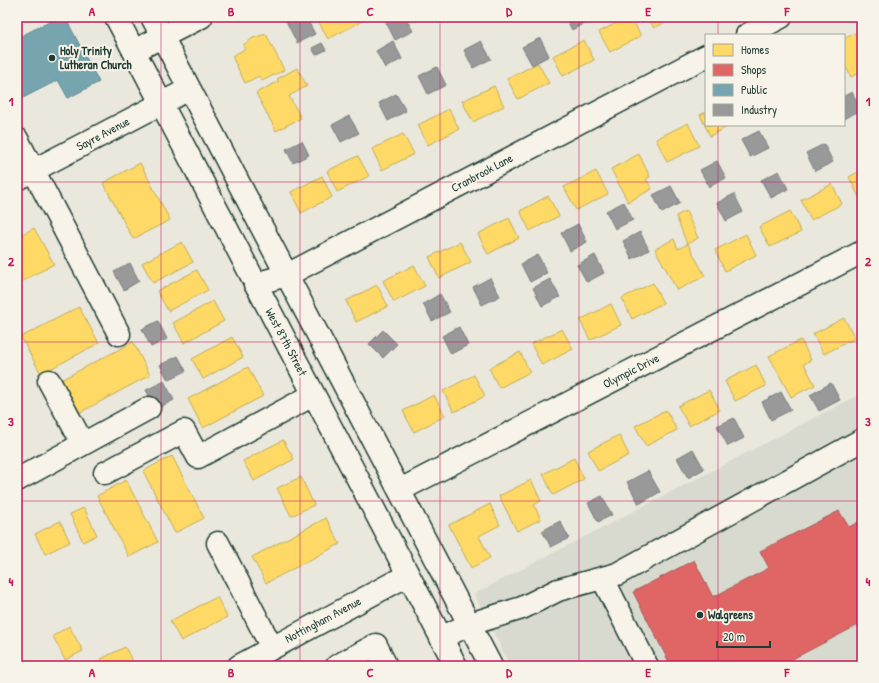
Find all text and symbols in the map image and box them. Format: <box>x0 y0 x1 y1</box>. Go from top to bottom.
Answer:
text: A <box>89 2 96 20</box>
text: B <box>228 2 235 20</box>
text: C <box>366 2 374 20</box>
text: D <box>506 2 513 20</box>
text: E <box>645 2 651 20</box>
text: F <box>784 2 791 20</box>
legend <box>705 34 845 126</box>
text: Homes <box>741 41 769 58</box>
place label: Holy Trinity Lutheran Church <box>60 42 132 73</box>
marker: Holy Trinity Lutheran Church <box>47 53 57 63</box>
text: Shops <box>741 61 767 78</box>
text: Public <box>741 81 767 98</box>
text: 1 <box>9 92 14 110</box>
text: 1 <box>866 92 871 110</box>
text: Industry <box>741 101 777 118</box>
street label: Sayre Avenue <box>73 112 132 155</box>
street label: Cranbrook Lane <box>448 149 516 196</box>
text: 2 <box>8 252 15 270</box>
text: 2 <box>865 252 872 270</box>
street label: West 87th Street <box>261 305 312 379</box>
street label: Olympic Drive <box>600 349 662 392</box>
text: 3 <box>8 412 14 430</box>
text: 3 <box>865 412 871 430</box>
text: 4 <box>9 572 14 590</box>
text: 4 <box>866 572 871 590</box>
street label: Nottingham Avenue <box>282 592 364 647</box>
place label: Walgreens <box>708 606 753 624</box>
marker: Walgreens <box>695 610 705 620</box>
scale bar <box>717 623 770 649</box>
text: 20 m <box>723 628 745 645</box>
text: A <box>89 663 96 681</box>
text: B <box>228 663 235 681</box>
text: C <box>366 663 374 681</box>
text: D <box>506 663 513 681</box>
text: E <box>645 663 651 681</box>
text: F <box>784 663 791 681</box>

